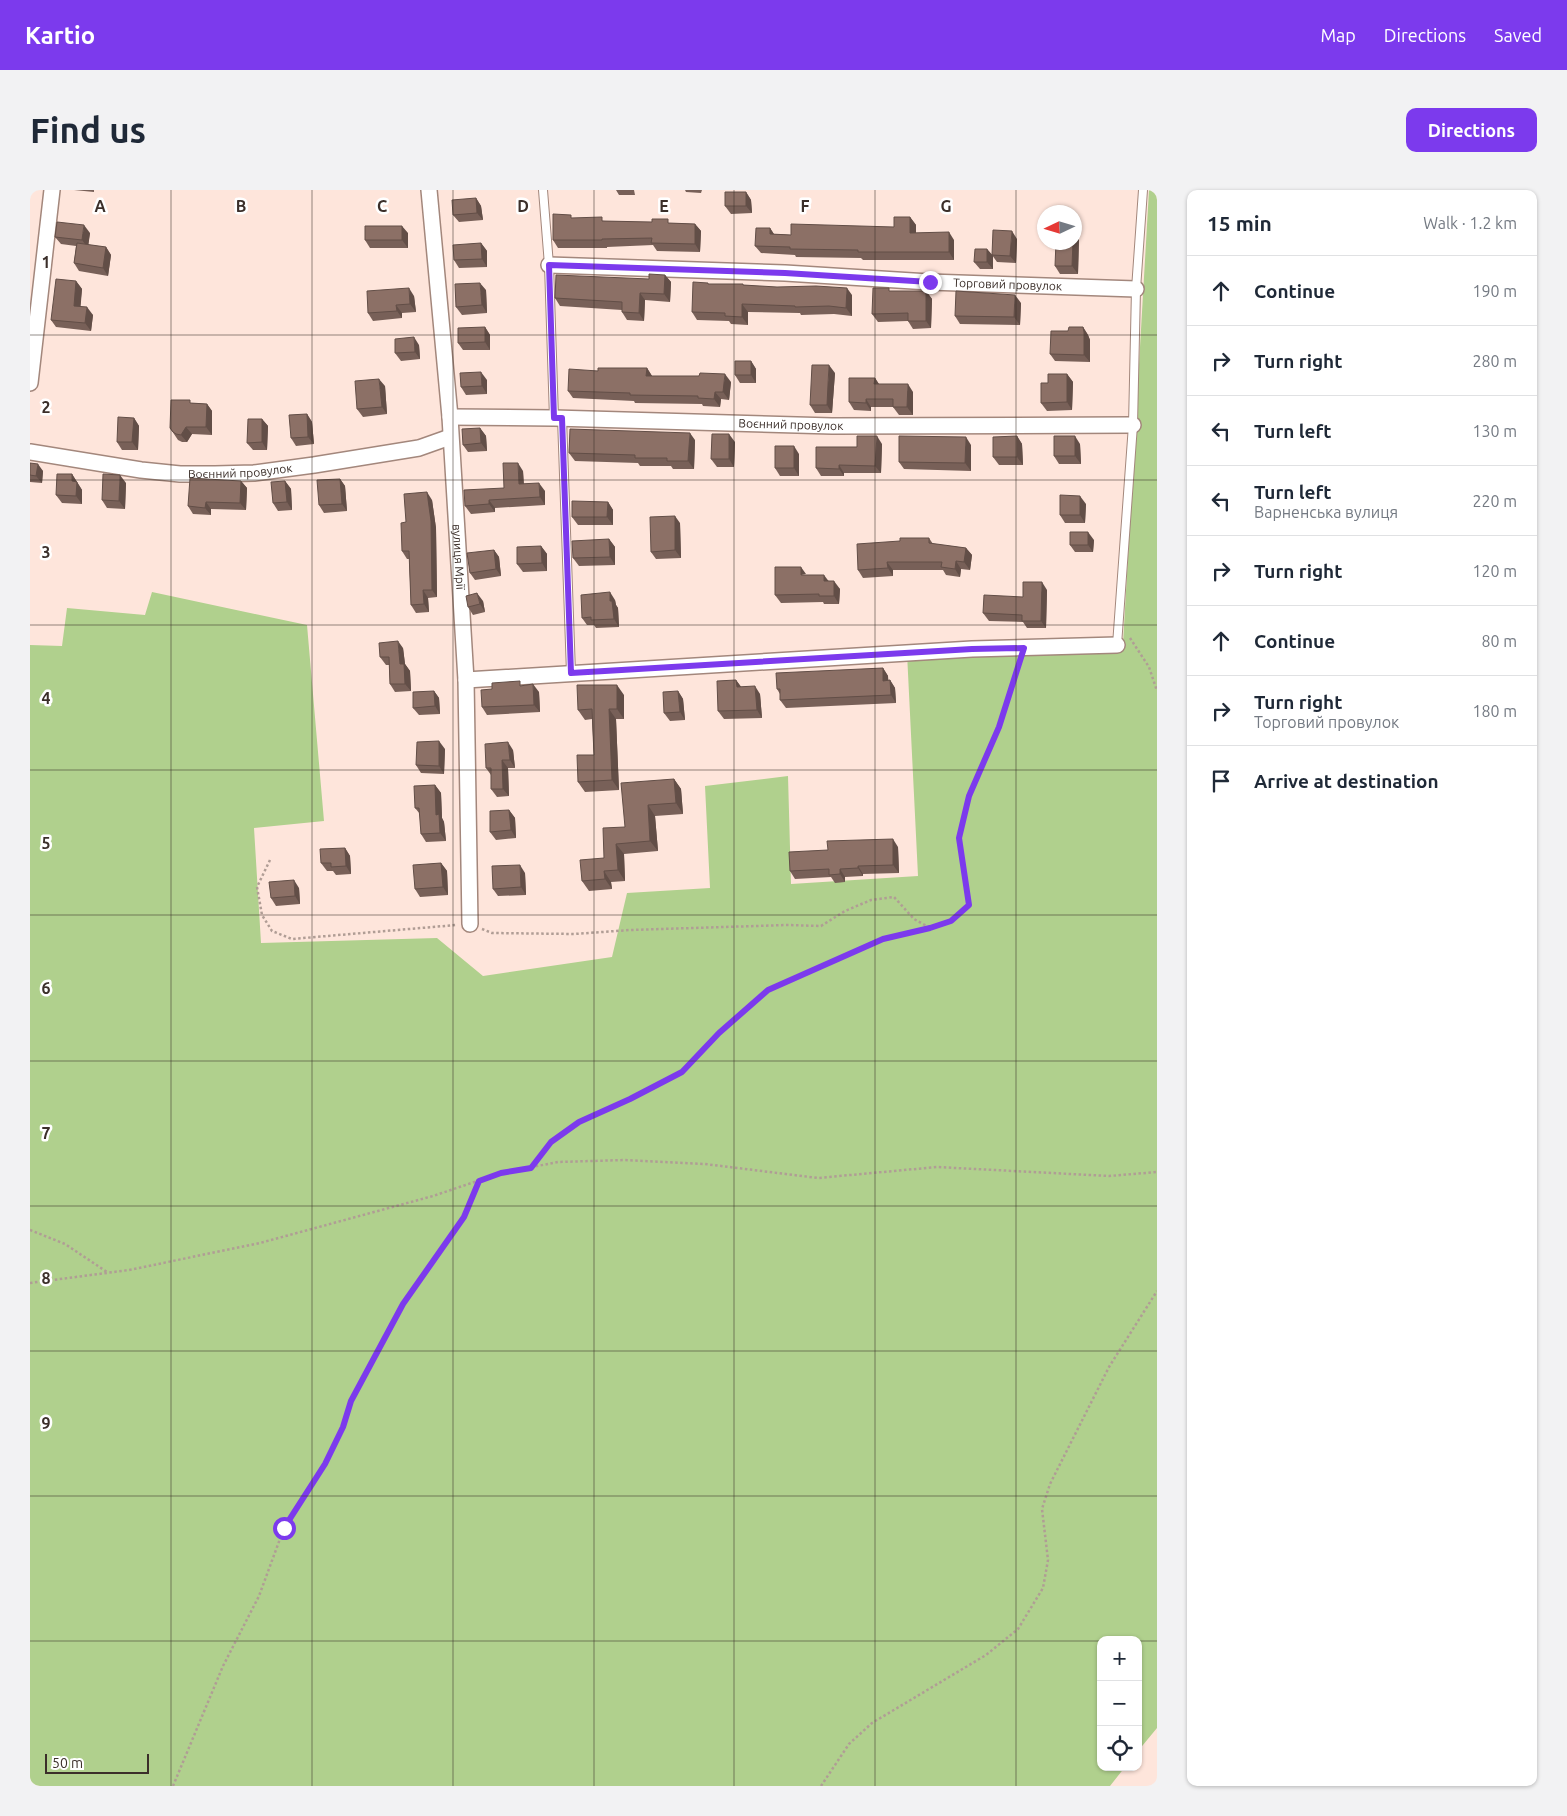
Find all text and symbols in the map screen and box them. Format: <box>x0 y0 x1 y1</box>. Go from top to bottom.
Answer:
text: Kartio <box>25 22 95 49</box>
text: Map <box>1320 25 1356 45</box>
text: Directions <box>1384 25 1466 45</box>
text: Saved <box>1494 25 1542 45</box>
button: Directions <box>1406 108 1537 152</box>
text: Find us <box>30 110 146 150</box>
text: A <box>94 197 106 215</box>
text: B <box>236 197 246 215</box>
text: C <box>377 197 387 215</box>
text: D <box>517 197 529 215</box>
text: E <box>659 197 669 215</box>
text: F <box>801 197 810 215</box>
text: G <box>940 197 952 215</box>
north arrow <box>1037 205 1082 250</box>
text: 15 min <box>1207 211 1272 235</box>
text: Walk · 1.2 km <box>1423 214 1517 232</box>
text: 1 <box>41 253 51 271</box>
route end <box>919 271 942 294</box>
street label: Торговий провулок <box>953 276 1062 292</box>
icon: ahead <box>1207 277 1235 305</box>
text: Continue <box>1254 280 1335 302</box>
text: 190 m <box>1472 282 1517 300</box>
icon: right <box>1207 347 1235 375</box>
text: Turn right <box>1254 350 1342 372</box>
text: 280 m <box>1472 352 1517 370</box>
text: 2 <box>41 398 51 416</box>
street label: Воєнний провулок <box>738 416 843 432</box>
icon: left <box>1207 417 1235 445</box>
text: Turn left <box>1254 420 1332 442</box>
text: 130 m <box>1472 422 1517 440</box>
street label: Воєнний провулок <box>188 461 293 480</box>
text: Turn left <box>1254 481 1332 503</box>
icon: left <box>1207 487 1235 515</box>
text: 220 m <box>1472 492 1517 510</box>
text: Варненська вулиця <box>1254 503 1398 521</box>
street label: вулиця Мрії <box>451 523 468 591</box>
text: 3 <box>41 543 51 561</box>
icon: right <box>1207 557 1235 585</box>
text: Turn right <box>1254 560 1342 582</box>
text: 120 m <box>1472 562 1517 580</box>
icon: ahead <box>1207 627 1235 655</box>
text: Continue <box>1254 630 1335 652</box>
text: 80 m <box>1481 632 1517 650</box>
text: 4 <box>41 689 51 707</box>
text: Turn right <box>1254 691 1342 713</box>
icon: right <box>1207 697 1235 725</box>
text: 180 m <box>1472 702 1517 720</box>
text: Торговий провулок <box>1254 713 1399 731</box>
icon: arrive <box>1207 767 1235 795</box>
text: Arrive at destination <box>1254 770 1439 792</box>
text: 5 <box>41 834 51 852</box>
text: 6 <box>41 979 51 997</box>
text: 7 <box>41 1124 51 1142</box>
text: 8 <box>41 1269 51 1287</box>
text: 9 <box>41 1414 51 1432</box>
route start <box>273 1517 296 1540</box>
map controls <box>1097 1636 1142 1771</box>
button: + <box>1097 1636 1142 1681</box>
button: − <box>1097 1681 1142 1726</box>
button: locate <box>1097 1726 1142 1771</box>
scale bar <box>45 1751 149 1774</box>
text: 50 m <box>52 1755 83 1771</box>

